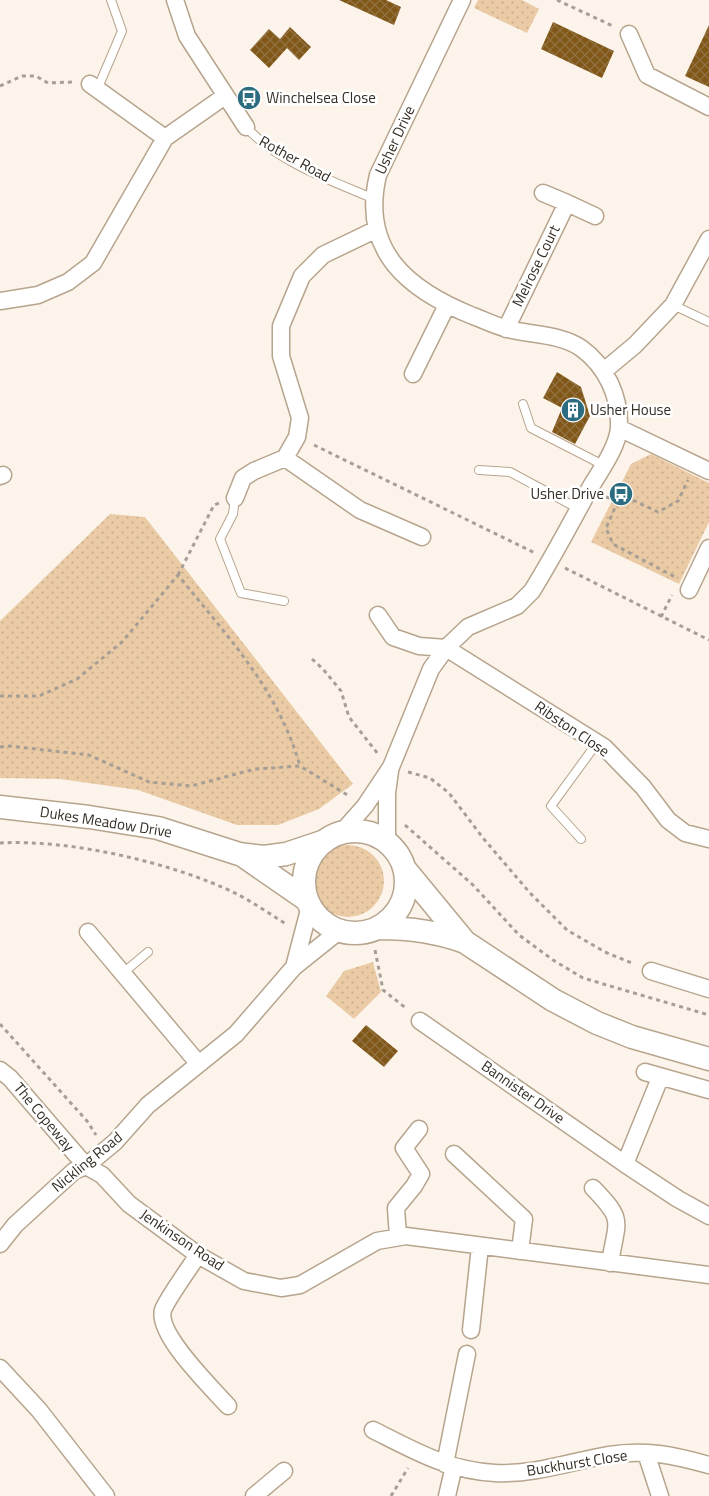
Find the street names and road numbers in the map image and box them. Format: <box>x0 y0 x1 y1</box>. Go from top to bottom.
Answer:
street label: Usher Drive <box>369 102 421 178</box>
street label: Rother Road <box>255 129 335 188</box>
street label: Melrose Court <box>506 220 566 311</box>
street label: Ribston Close <box>530 695 614 762</box>
street label: Dukes Meadow Drive <box>38 800 174 843</box>
street label: Bannister Drive <box>477 1054 570 1129</box>
street label: The Copeway <box>9 1077 80 1156</box>
street label: Nickling Road <box>46 1126 127 1197</box>
street label: Jenkinson Road <box>136 1203 229 1276</box>
street label: Buckhurst Close <box>525 1443 629 1482</box>

